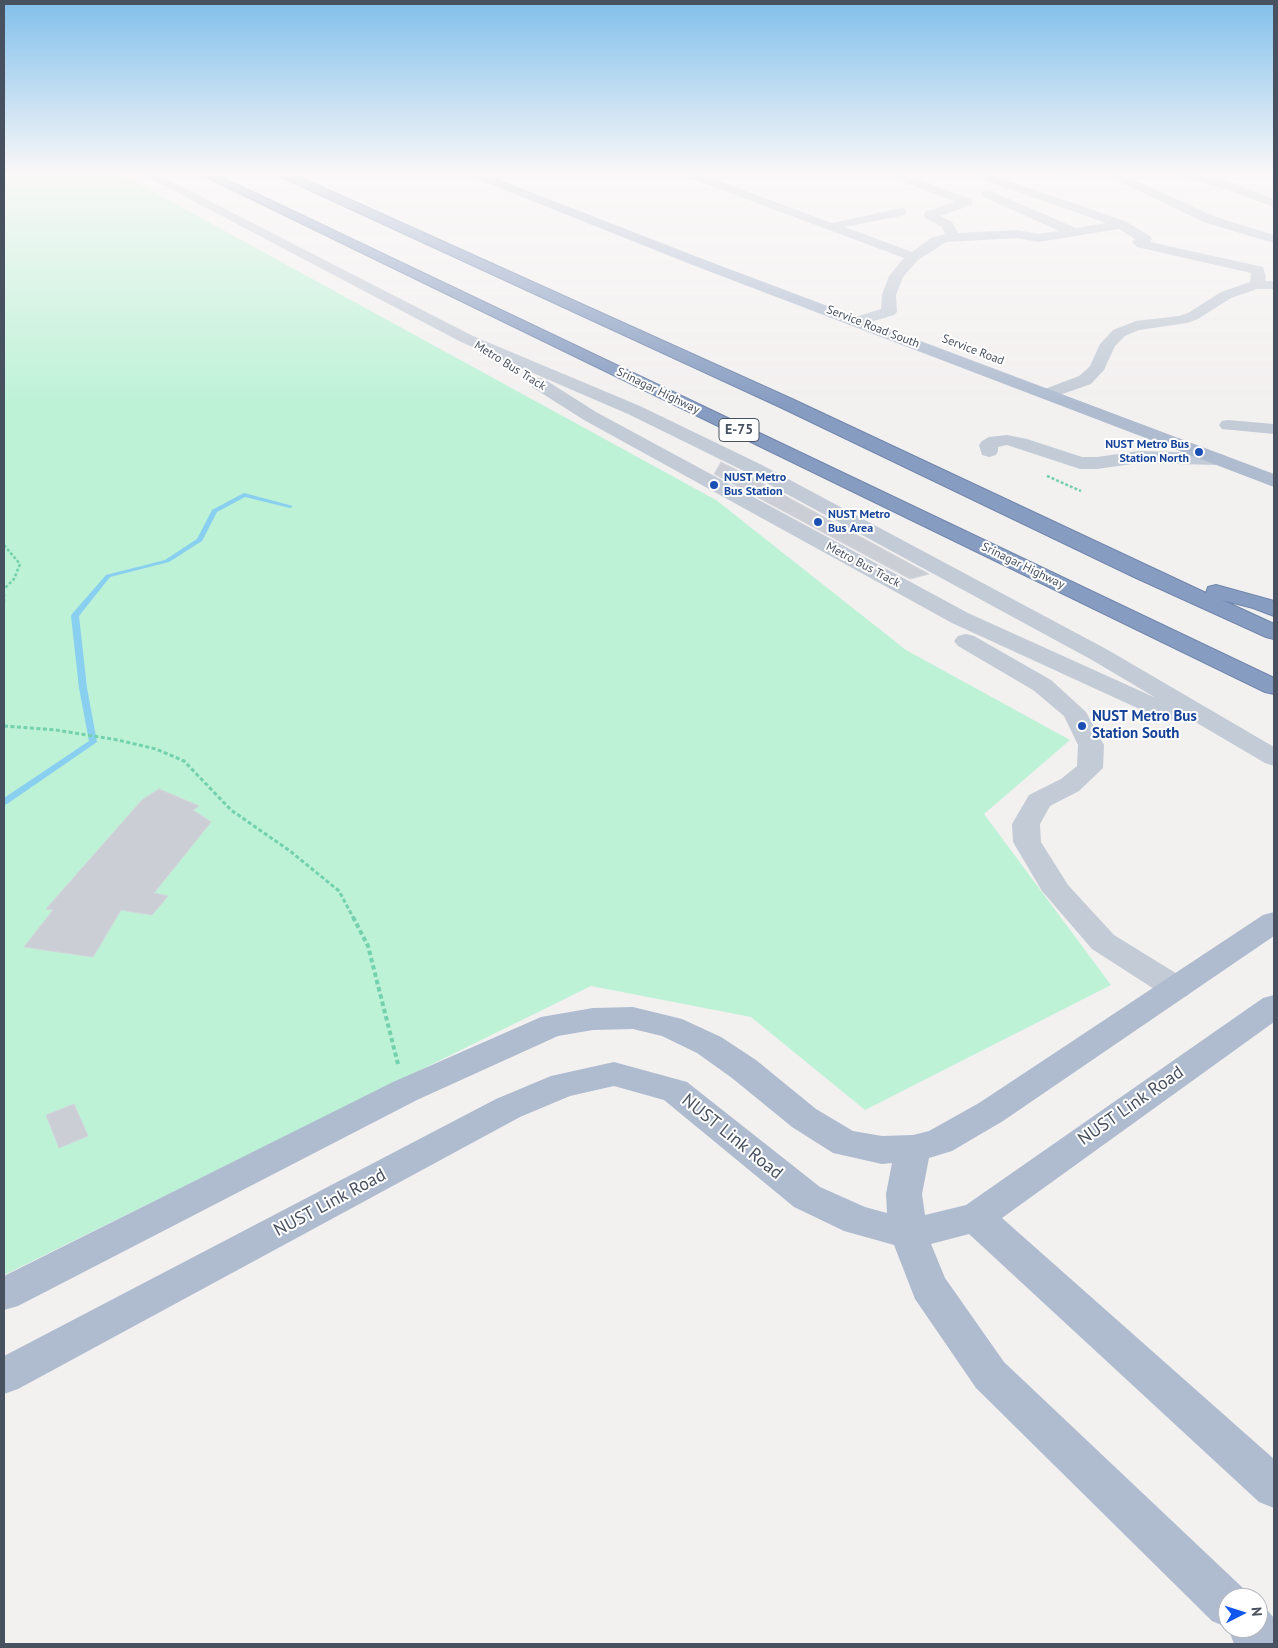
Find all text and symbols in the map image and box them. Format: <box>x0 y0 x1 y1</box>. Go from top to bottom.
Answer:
street label: Service Road South <box>824 303 922 351</box>
street label: Service Road <box>940 332 1006 368</box>
street label: Metro Bus Track <box>472 338 548 394</box>
street label: Srinagar Highway <box>614 365 702 417</box>
road number: E-75 <box>719 418 759 442</box>
place label: NUST Metro Bus Station North <box>1105 438 1189 466</box>
marker: NUST Metro Bus Station North <box>1193 446 1205 458</box>
place label: NUST Metro Bus Station <box>724 471 786 499</box>
marker: NUST Metro Bus Station <box>708 479 720 491</box>
place label: NUST Metro Bus Area <box>828 508 890 536</box>
marker: NUST Metro Bus Area <box>812 516 824 528</box>
street label: Metro Bus Track <box>824 539 902 591</box>
street label: Srinagar Highway <box>979 540 1067 592</box>
place label: NUST Metro Bus Station South <box>1092 708 1197 743</box>
marker: NUST Metro Bus Station South <box>1076 720 1088 732</box>
street label: NUST Link Road <box>1074 1062 1188 1150</box>
street label: NUST Link Road <box>677 1090 787 1184</box>
street label: NUST Link Road <box>270 1164 390 1242</box>
north arrow <box>1218 1588 1268 1638</box>
text: N <box>1248 1606 1266 1617</box>

